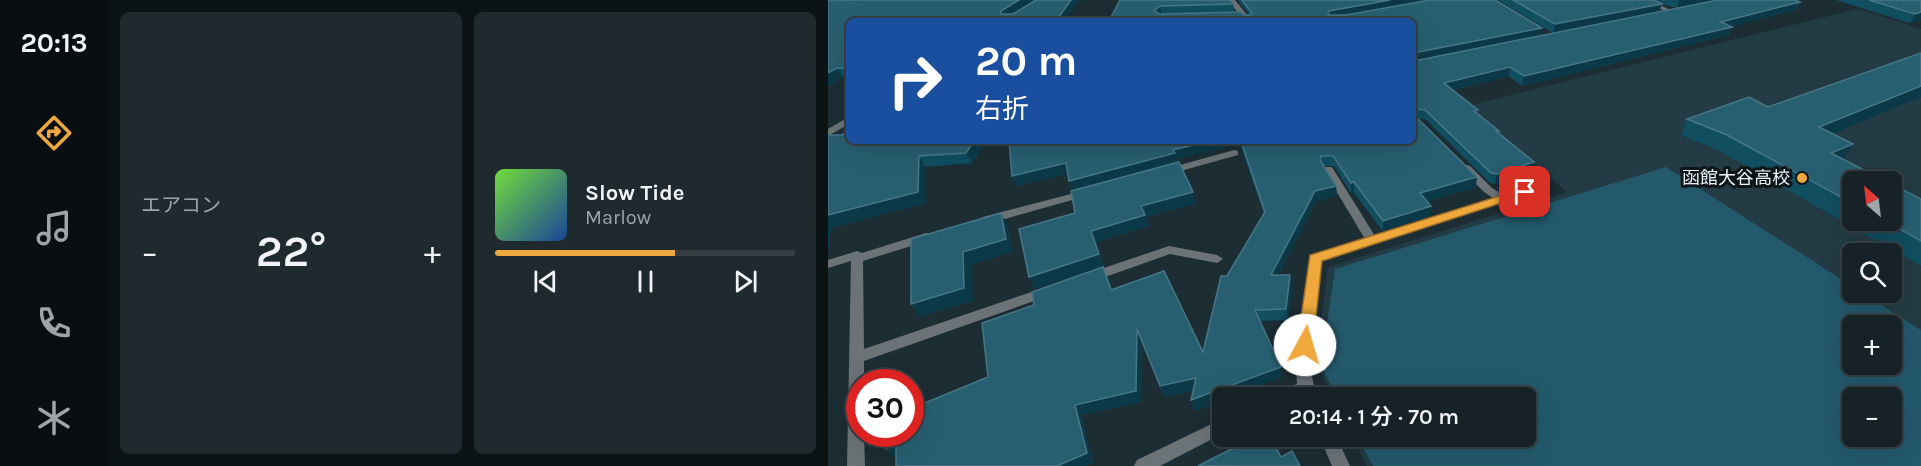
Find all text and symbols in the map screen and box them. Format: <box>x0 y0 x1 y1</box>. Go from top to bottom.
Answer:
text: 20:13 <box>20 27 88 59</box>
text: 20 m <box>975 36 1077 86</box>
icon: right <box>876 42 954 120</box>
text: 右折 <box>975 93 1029 125</box>
icon: directions <box>33 112 75 154</box>
pin <box>1499 166 1550 217</box>
place label: 函館大谷高校 <box>1682 167 1790 189</box>
marker: 函館大谷高校 <box>1795 171 1809 185</box>
north arrow <box>1842 171 1902 231</box>
map controls <box>1842 171 1902 447</box>
icon: arrive <box>1508 175 1541 208</box>
text: Slow Tide <box>585 180 685 206</box>
text: エアコン <box>141 194 221 217</box>
text: Marlow <box>585 206 651 229</box>
icon: music <box>33 207 75 249</box>
text: 22° <box>256 225 326 277</box>
text: − <box>141 233 158 271</box>
text: + <box>424 233 441 271</box>
button: search <box>1842 243 1902 303</box>
icon: previous <box>529 265 562 298</box>
icon: pause <box>629 265 662 298</box>
icon: next <box>729 265 762 298</box>
icon: phone <box>33 302 75 344</box>
position arrow <box>1273 313 1337 377</box>
button: + <box>1842 315 1902 375</box>
speed limit sign: 30 <box>846 369 924 447</box>
button: − <box>1842 387 1902 447</box>
icon: climate <box>33 397 75 439</box>
text: 20:14 · 1 分 · 70 m <box>1289 404 1459 430</box>

